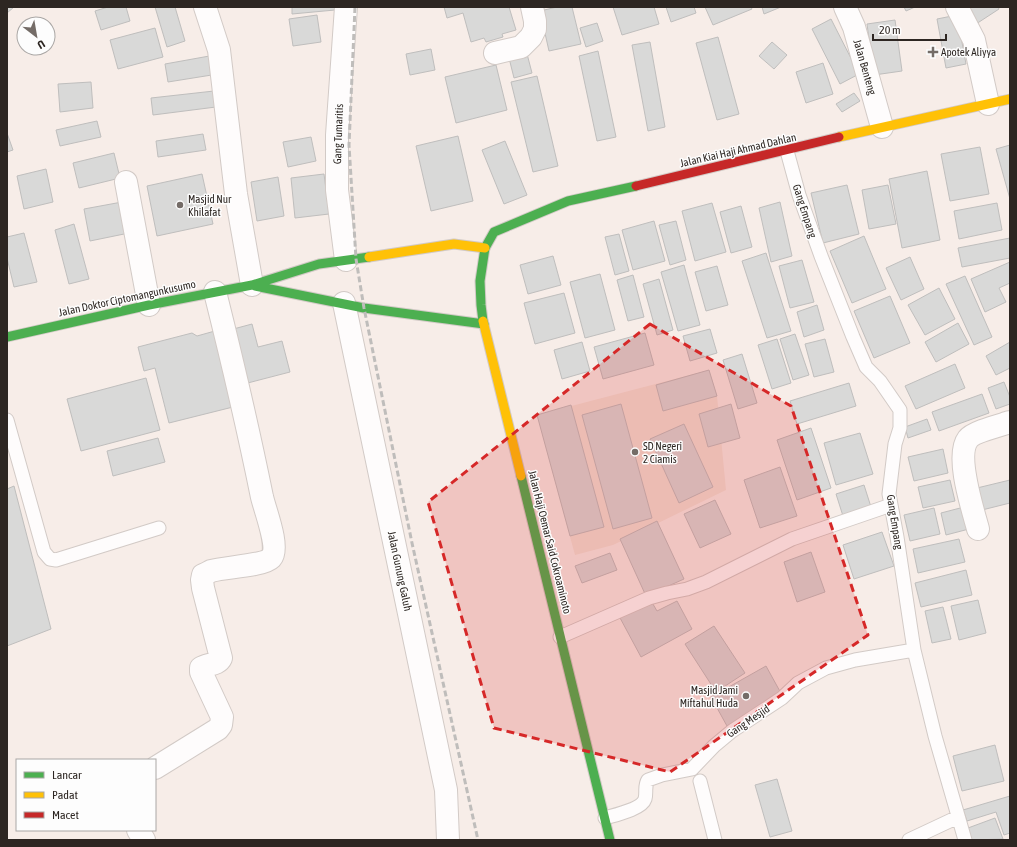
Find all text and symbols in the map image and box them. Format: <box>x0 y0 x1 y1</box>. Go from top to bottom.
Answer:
north arrow <box>16 16 56 56</box>
scale bar <box>873 16 946 42</box>
text: 20 m <box>879 23 901 37</box>
text: U <box>35 38 47 51</box>
street label: Jalan Benteng <box>851 38 879 96</box>
place label: Apotek Aliyya <box>941 46 996 58</box>
marker: Apotek Aliyya <box>928 47 938 57</box>
street label: Gang Tumaritis <box>331 103 345 164</box>
street label: Jalan Kiai Haji Ahmad Dahlan <box>679 131 797 169</box>
street label: Gang Empang <box>791 183 819 240</box>
place label: Masjid Nur Khilafat <box>188 193 232 218</box>
marker: Masjid Nur Khilafat <box>175 200 185 210</box>
street label: Jalan Doktor Ciptomangunkusumo <box>57 278 197 318</box>
place label: SD Negeri 2 Ciamis <box>643 440 682 465</box>
marker: SD Negeri 2 Ciamis <box>630 447 640 457</box>
street label: Jalan Haji Oemar Said Cokroaminoto <box>526 469 574 615</box>
street label: Gang Empang <box>885 494 905 551</box>
street label: Jalan Gunung Galuh <box>386 530 414 612</box>
place label: Masjid Jami Miftahul Huda <box>680 684 738 709</box>
marker: Masjid Jami Miftahul Huda <box>741 691 751 701</box>
street label: Gang Mesjid <box>724 702 772 740</box>
legend <box>16 759 156 831</box>
text: Lancar <box>52 768 82 782</box>
text: Padat <box>52 788 78 802</box>
text: Macet <box>52 808 80 822</box>

